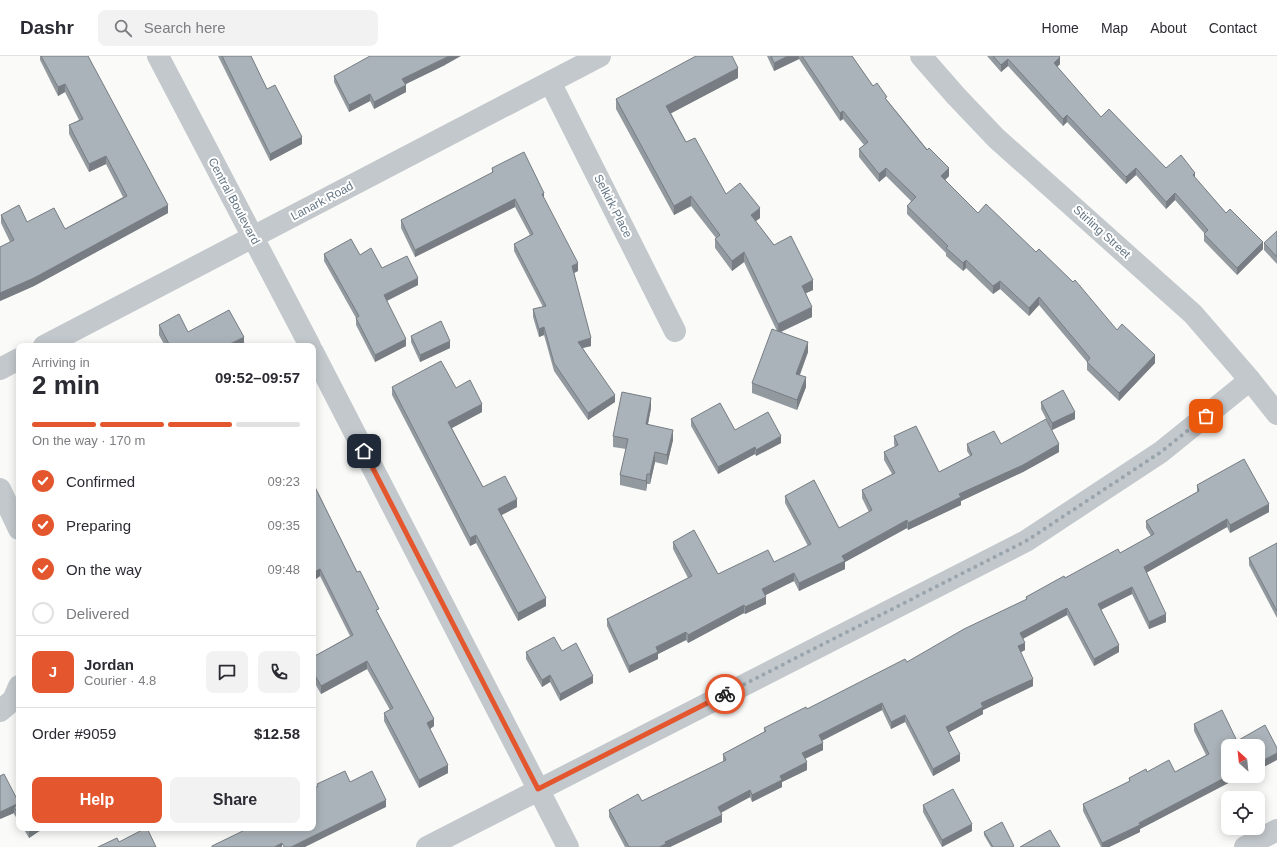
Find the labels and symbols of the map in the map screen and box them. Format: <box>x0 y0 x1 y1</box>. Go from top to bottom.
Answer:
street label: Central Boulevard <box>205 155 263 247</box>
street label: Selkirk Place <box>591 172 635 240</box>
street label: Lanark Road <box>288 179 356 223</box>
street label: Stirling Street <box>1071 203 1134 262</box>
pin <box>1189 399 1223 433</box>
pin <box>347 434 381 468</box>
courier <box>705 674 745 714</box>
north arrow <box>1221 739 1265 783</box>

